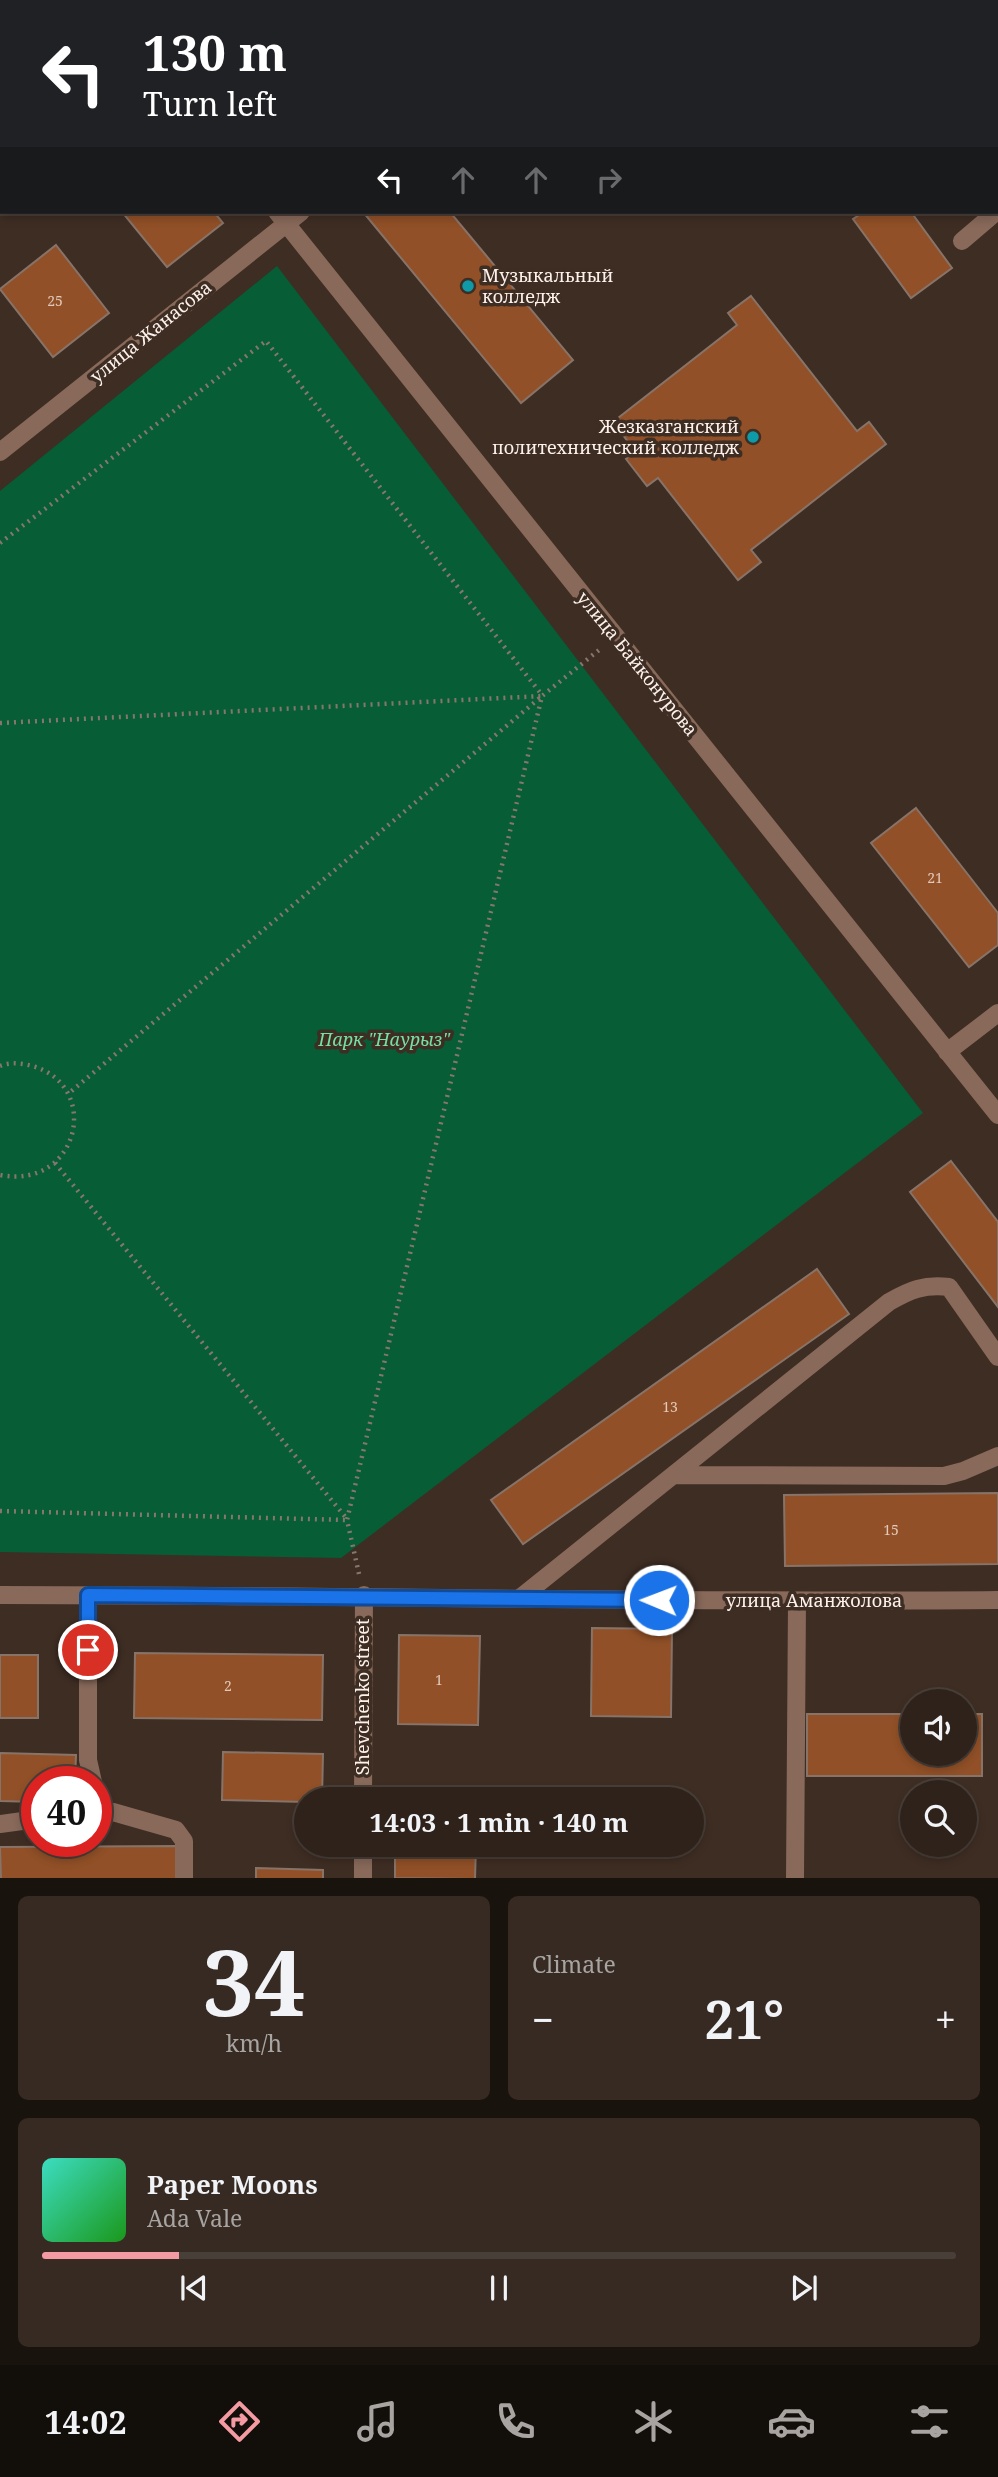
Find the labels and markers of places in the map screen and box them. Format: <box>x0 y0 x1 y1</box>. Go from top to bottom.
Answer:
place label: Музыкальный колледж <box>482 263 613 308</box>
marker: Музыкальный колледж <box>460 278 476 294</box>
place label: Жезказганский политехнический колледж <box>492 414 740 459</box>
marker: Жезказганский политехнический колледж <box>745 429 761 445</box>
pin <box>58 1620 118 1680</box>

